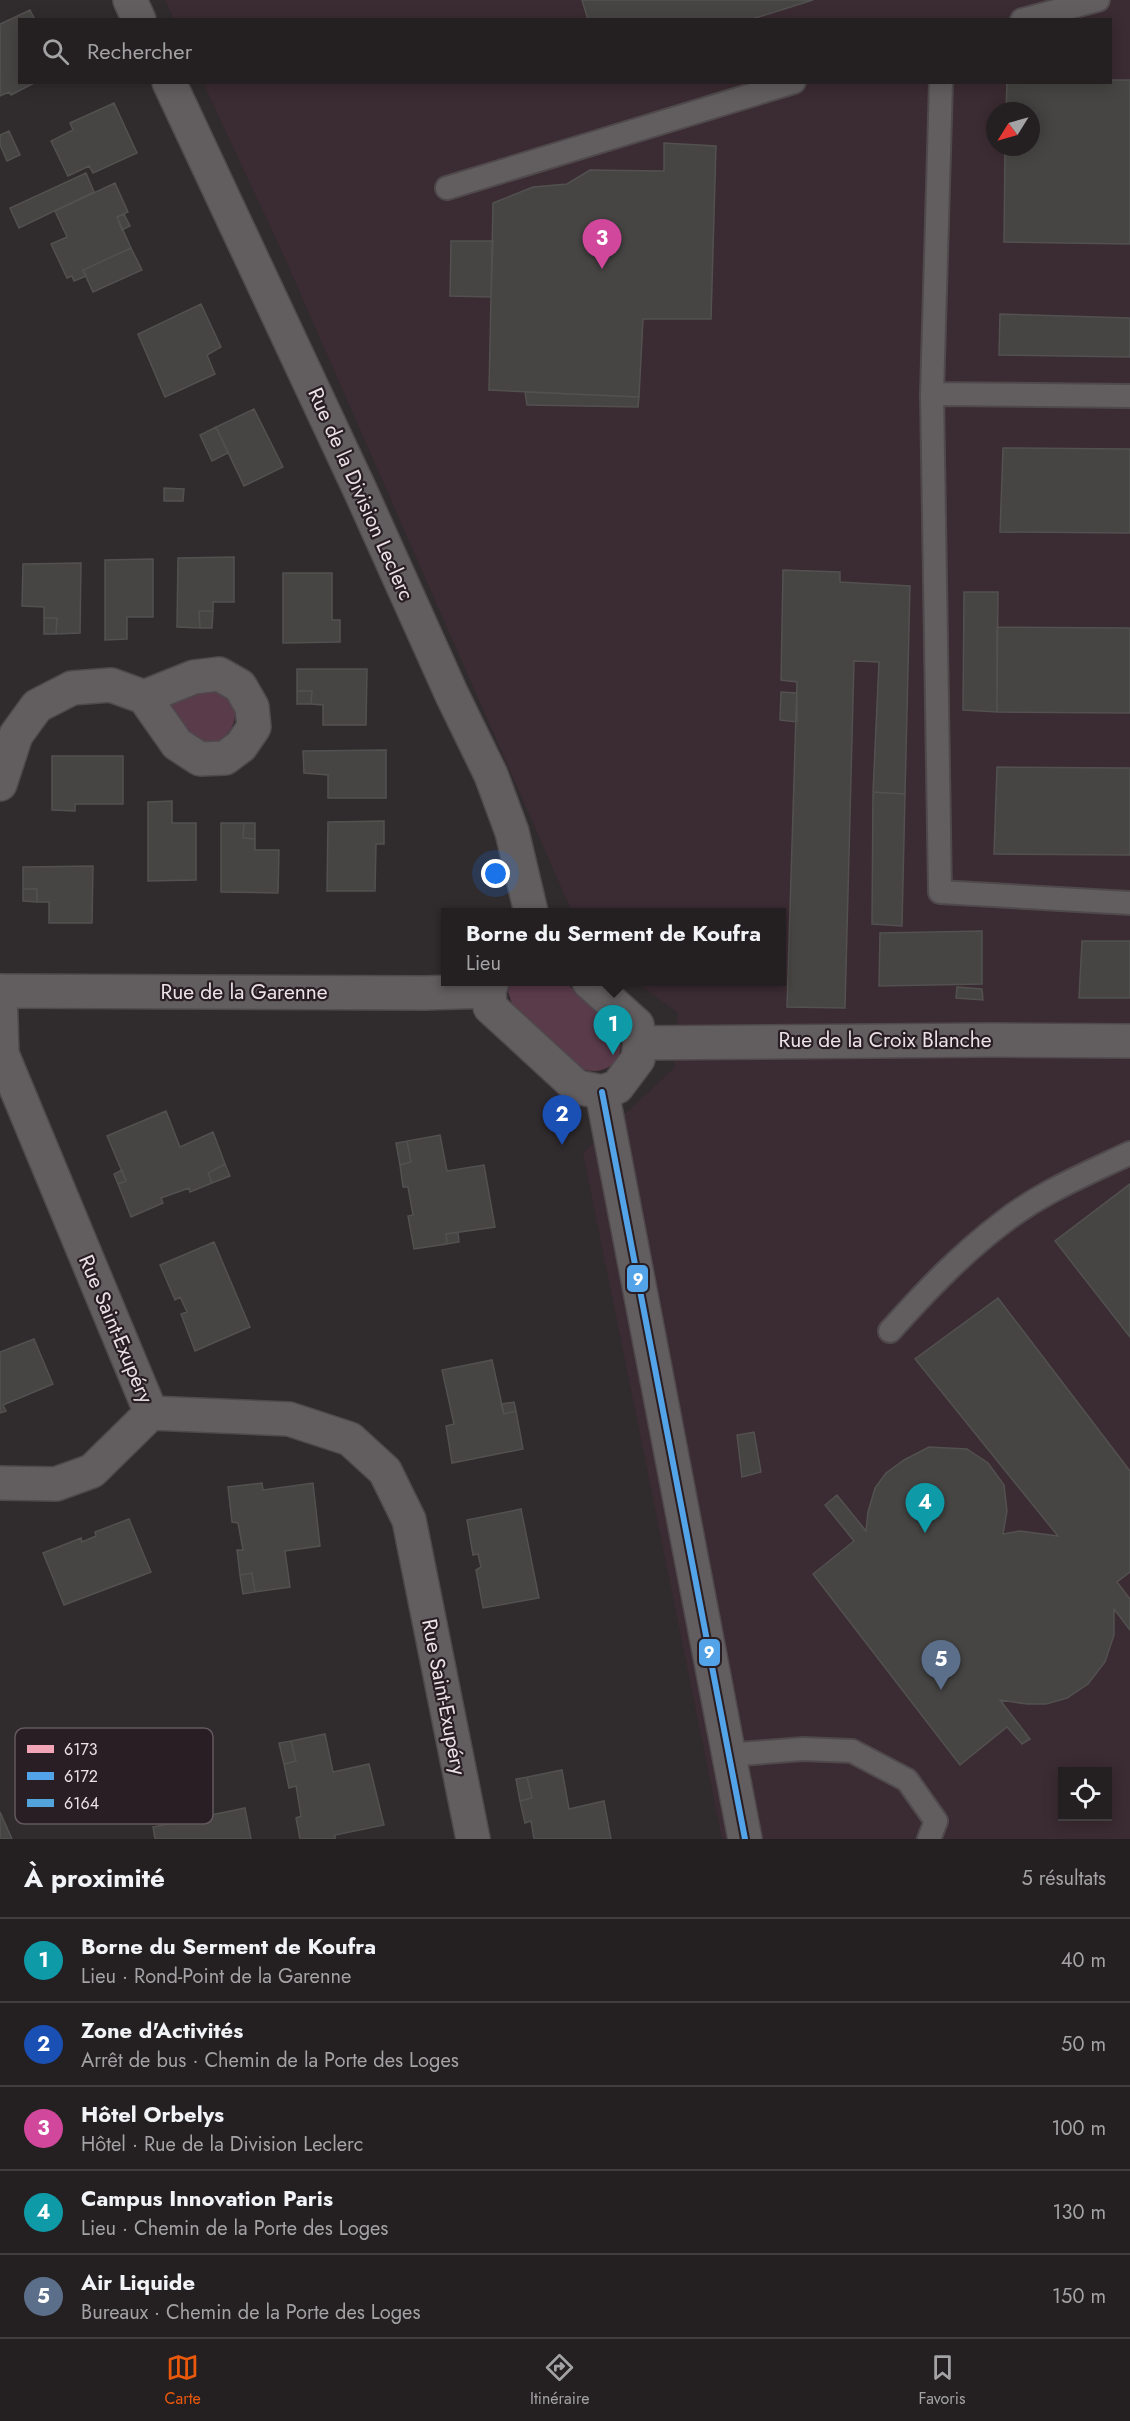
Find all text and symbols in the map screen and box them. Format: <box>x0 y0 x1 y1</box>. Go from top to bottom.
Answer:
search box <box>18 18 1112 84</box>
icon: search <box>39 35 72 68</box>
text: Rechercher <box>87 35 192 67</box>
north arrow <box>986 102 1040 156</box>
pin: 3 <box>582 220 622 269</box>
street label: Rue de la Division Leclerc <box>300 383 422 605</box>
your location <box>481 859 510 888</box>
popup <box>441 908 786 986</box>
text: Borne du Serment de Koufra <box>466 917 761 949</box>
text: Lieu <box>466 949 501 978</box>
street label: Rue de la Garenne <box>160 977 328 1007</box>
pin: 1 <box>594 1006 632 1055</box>
street label: Rue de la Croix Blanche <box>778 1025 992 1055</box>
pin: 2 <box>542 1096 582 1145</box>
street label: Rue Saint-Exupéry <box>71 1250 161 1408</box>
line badge: 9 <box>626 1264 649 1293</box>
text: 9 <box>633 1268 643 1291</box>
pin: 4 <box>906 1484 944 1533</box>
street label: Rue Saint-Exupéry <box>414 1616 474 1778</box>
line badge: 9 <box>698 1638 721 1667</box>
pin: 5 <box>922 1640 960 1690</box>
text: 9 <box>704 1641 714 1664</box>
legend <box>15 1728 213 1824</box>
text: 6173 <box>64 1738 98 1761</box>
text: 6172 <box>64 1765 98 1788</box>
map controls <box>1058 1767 1112 1821</box>
button: locate <box>1058 1767 1112 1821</box>
text: 6164 <box>64 1792 99 1815</box>
text: À proximité <box>24 1859 165 1897</box>
text: 5 résultats <box>1021 1864 1106 1893</box>
text: Borne du Serment de Koufra <box>81 1930 376 1962</box>
text: 1 <box>38 1946 49 1975</box>
text: 40 m <box>1061 1946 1106 1975</box>
text: Lieu · Rond-Point de la Garenne <box>81 1962 351 1991</box>
text: Zone d'Activités <box>81 2014 243 2046</box>
text: 2 <box>37 2030 50 2059</box>
text: 50 m <box>1061 2030 1106 2059</box>
text: Arrêt de bus · Chemin de la Porte des Loges <box>81 2046 459 2075</box>
text: Hôtel Orbelys <box>81 2098 224 2130</box>
text: 3 <box>37 2114 50 2143</box>
text: 100 m <box>1051 2114 1106 2143</box>
text: Hôtel · Rue de la Division Leclerc <box>81 2130 363 2159</box>
text: Campus Innovation Paris <box>81 2182 333 2214</box>
text: 4 <box>37 2198 50 2227</box>
text: 130 m <box>1052 2198 1106 2227</box>
text: Lieu · Chemin de la Porte des Loges <box>81 2214 388 2243</box>
text: Air Liquide <box>81 2266 195 2298</box>
text: 5 <box>37 2282 50 2311</box>
text: 150 m <box>1052 2282 1106 2311</box>
text: Bureaux · Chemin de la Porte des Loges <box>81 2298 420 2327</box>
tab: Carte <box>165 2351 201 2410</box>
tab: Itinéraire <box>530 2351 589 2410</box>
tab: Favoris <box>919 2351 965 2410</box>

